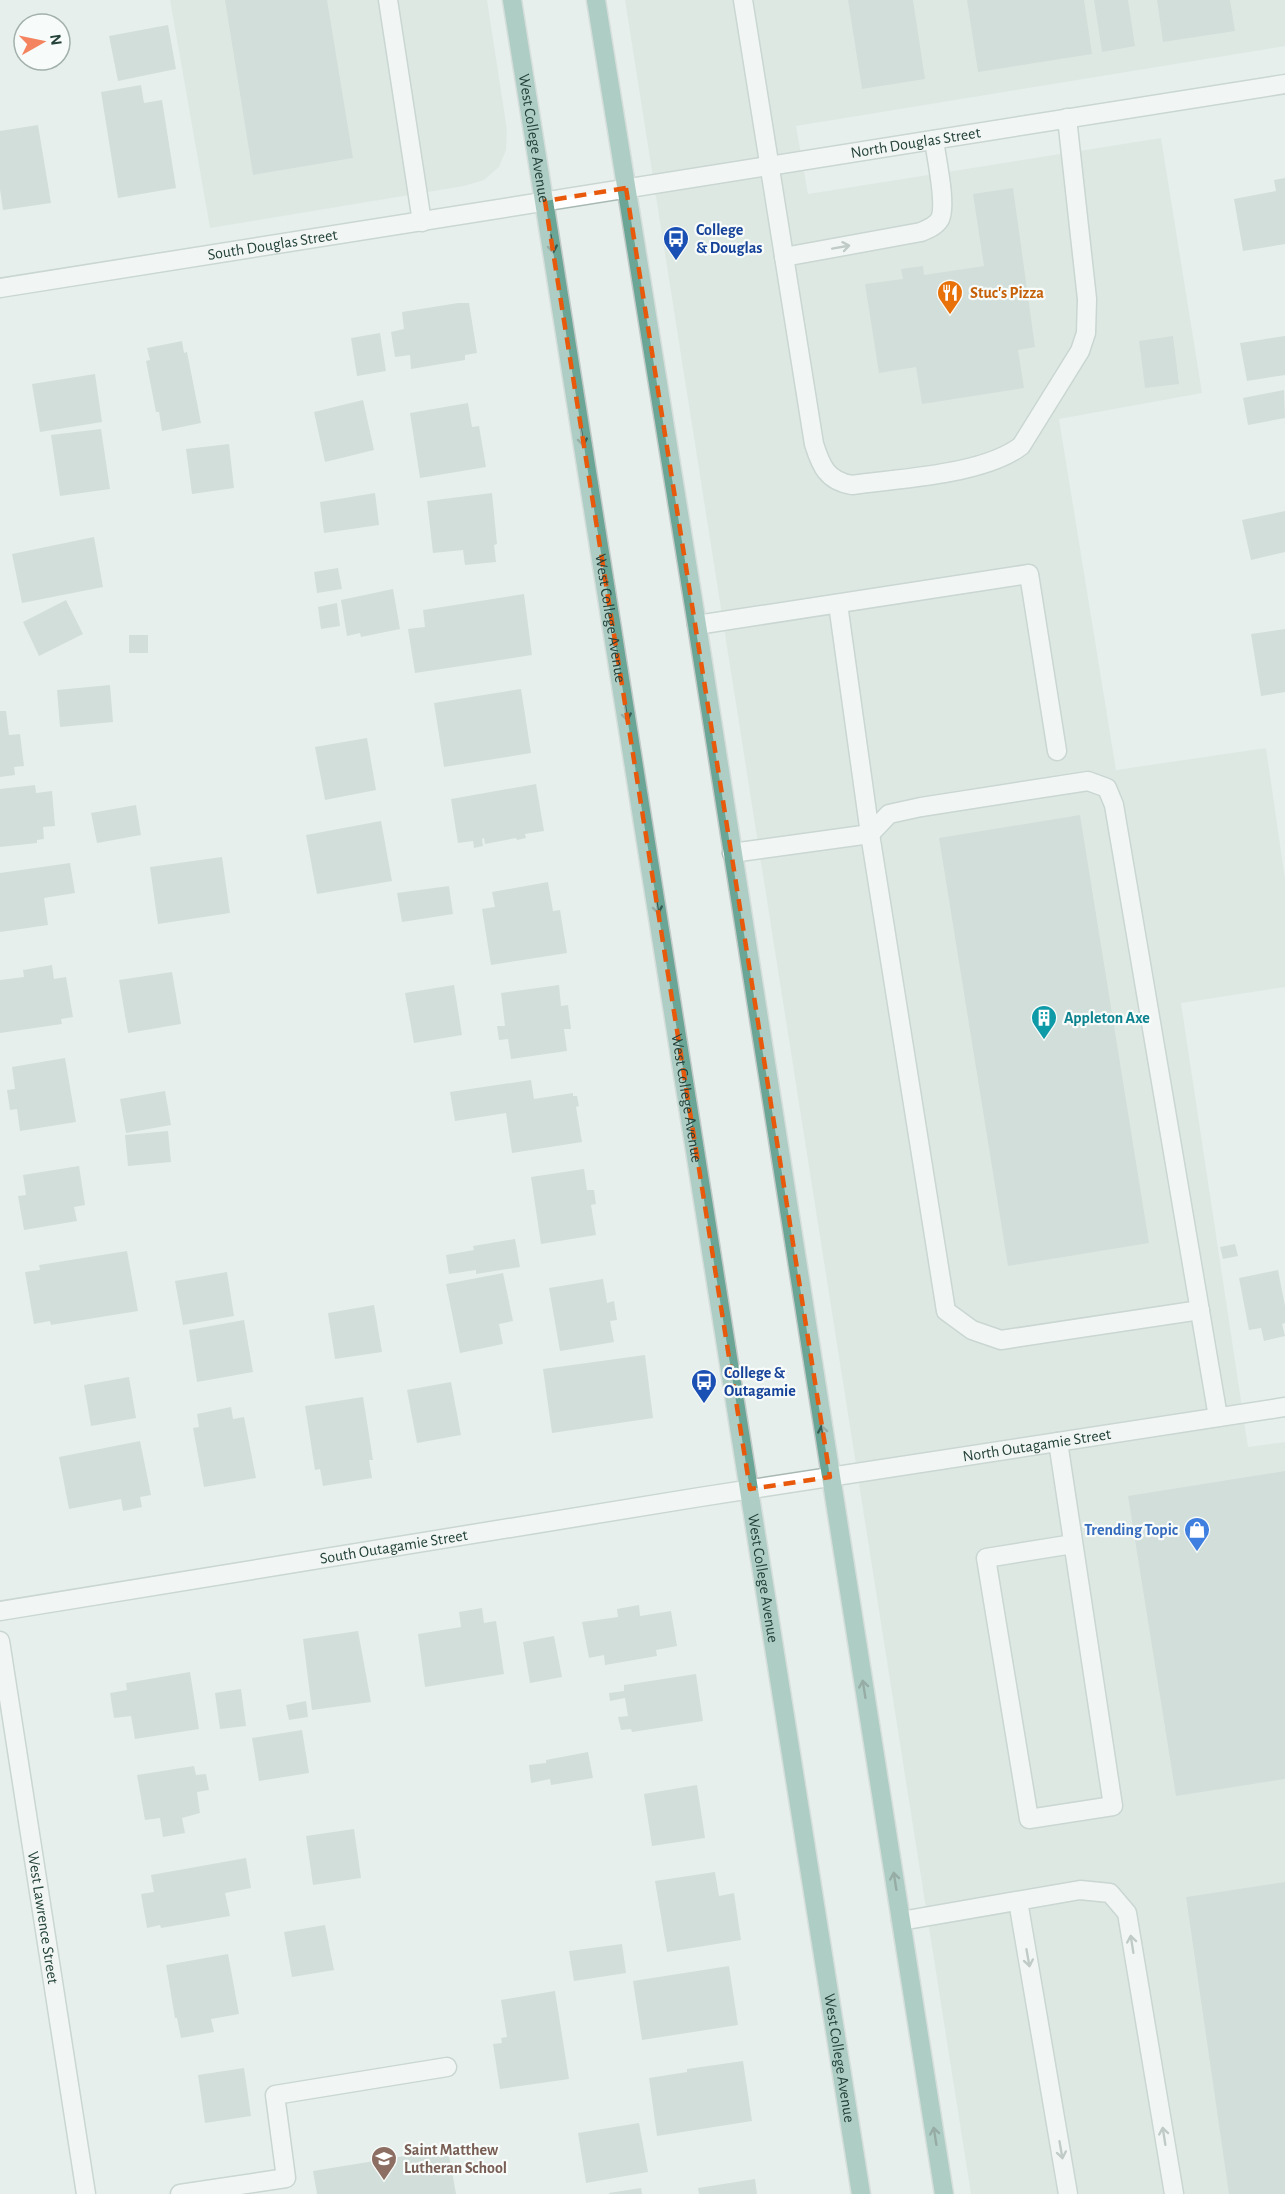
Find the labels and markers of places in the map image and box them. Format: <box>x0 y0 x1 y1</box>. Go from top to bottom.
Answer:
place label: College & Douglas <box>696 222 763 256</box>
bus stop icon: College & Douglas <box>661 224 691 262</box>
restaurant icon: Stuc's Pizza <box>935 278 965 316</box>
place label: Stuc's Pizza <box>970 285 1044 301</box>
building icon: Appleton Axe <box>1029 1003 1059 1041</box>
place label: Appleton Axe <box>1064 1010 1150 1026</box>
place label: College & Outagamie <box>724 1365 796 1399</box>
bus stop icon: College & Outagamie <box>689 1367 719 1405</box>
shop icon: Trending Topic <box>1182 1515 1212 1553</box>
place label: Trending Topic <box>1084 1522 1178 1538</box>
place label: Saint Matthew Lutheran School <box>404 2142 507 2176</box>
school or university icon: Saint Matthew Lutheran School <box>369 2144 399 2182</box>

